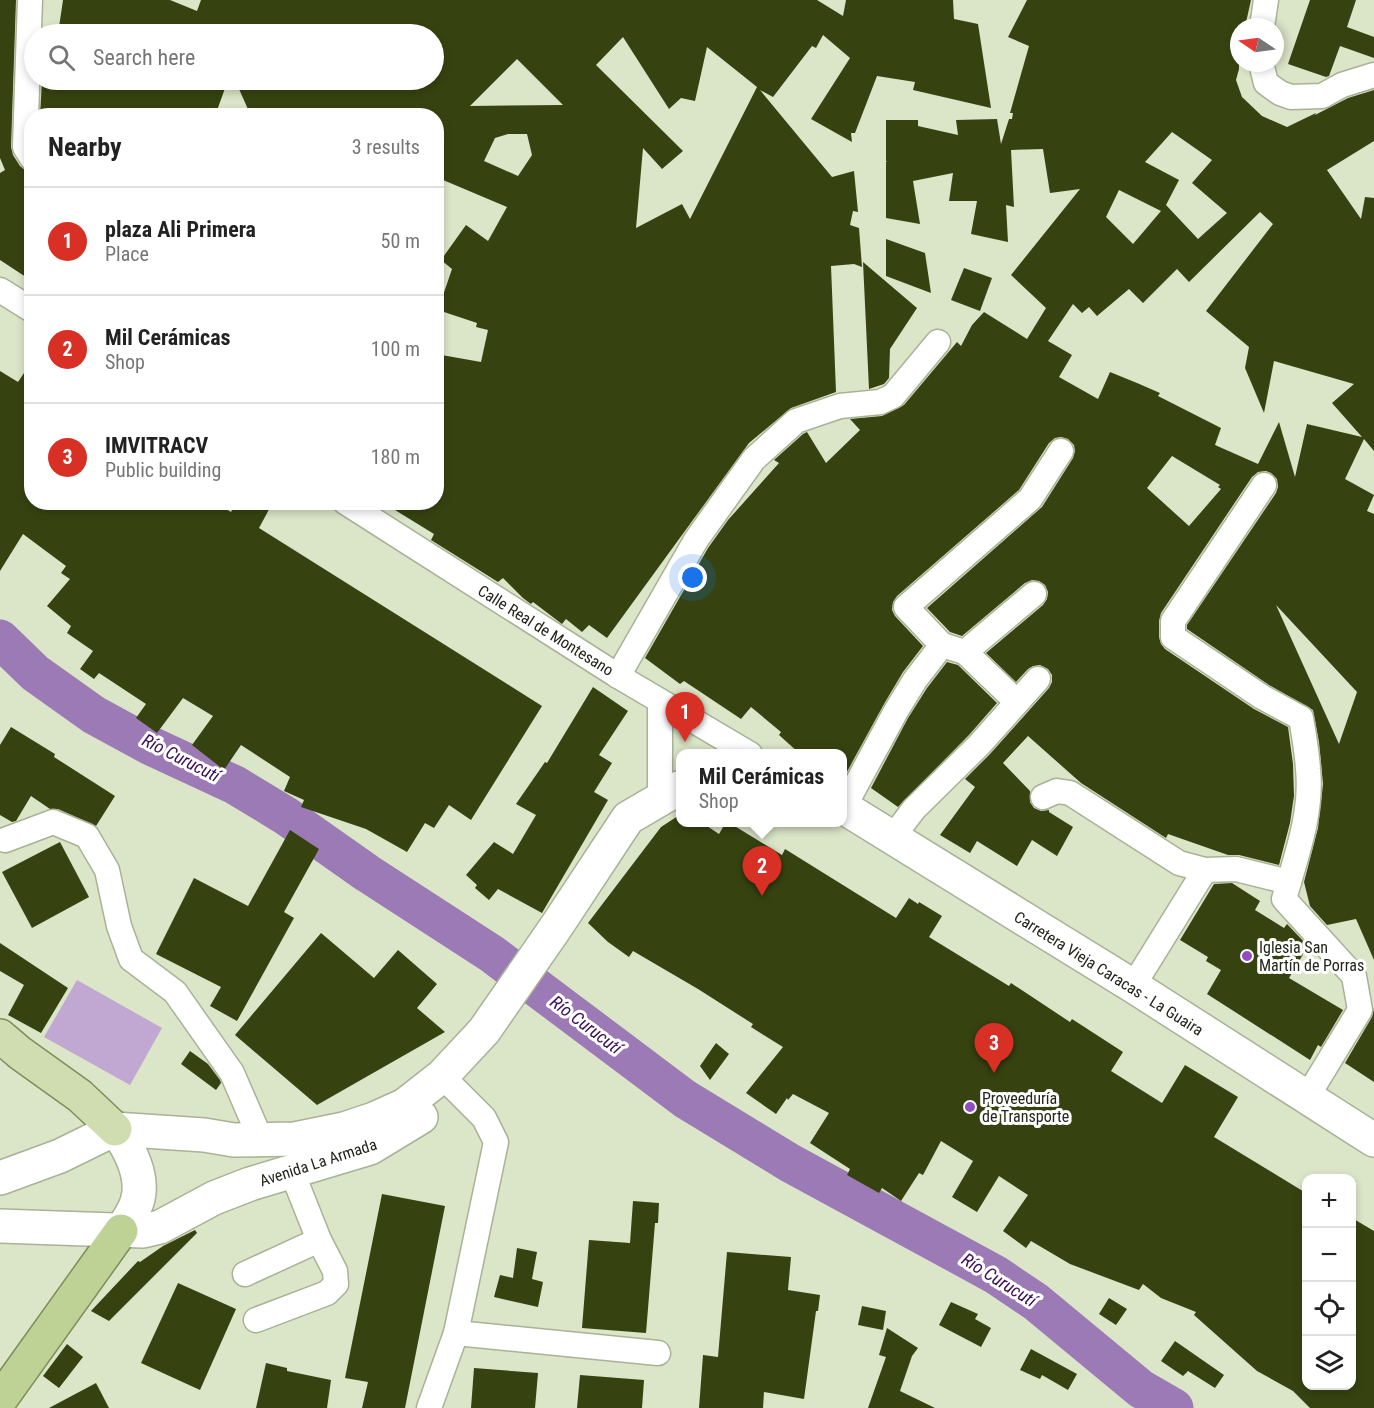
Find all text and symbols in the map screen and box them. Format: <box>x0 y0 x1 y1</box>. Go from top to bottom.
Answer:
north arrow <box>1230 18 1284 72</box>
search box <box>24 24 444 90</box>
icon: search <box>45 41 78 74</box>
text: Search here <box>93 45 195 70</box>
text: Nearby <box>48 132 122 162</box>
text: 3 results <box>352 135 420 159</box>
text: plaza Ali Primera <box>105 217 256 242</box>
text: 1 <box>62 229 73 253</box>
text: 50 m <box>381 229 420 253</box>
text: Place <box>105 242 149 266</box>
text: Mil Cerámicas <box>105 325 231 350</box>
text: 2 <box>62 337 73 361</box>
text: 100 m <box>371 337 420 361</box>
text: Shop <box>105 350 145 374</box>
text: IMVITRACV <box>105 433 208 458</box>
text: 3 <box>62 445 73 469</box>
text: 180 m <box>371 445 420 469</box>
text: Public building <box>105 458 221 482</box>
your location <box>678 563 707 592</box>
street label: Calle Real de Montesano <box>474 581 617 680</box>
pin: 1 <box>666 692 704 742</box>
water label: Río Curucutí <box>139 729 226 787</box>
popup <box>676 749 847 827</box>
text: Mil Cerámicas <box>699 764 824 789</box>
text: Shop <box>699 789 739 813</box>
pin: 2 <box>742 846 782 896</box>
street label: Carretera Vieja Caracas - La Guaira <box>1011 907 1207 1040</box>
place label: Iglesia San Martín de Porras <box>1259 938 1364 975</box>
marker: Iglesia San Martín de Porras <box>1240 949 1254 963</box>
water label: Río Curucutí <box>546 991 629 1060</box>
pin: 3 <box>974 1024 1014 1073</box>
place label: Proveeduría de Transporte <box>982 1089 1069 1126</box>
marker: Proveeduría de Transporte <box>963 1100 977 1114</box>
street label: Avenida La Armada <box>257 1135 379 1190</box>
map controls <box>1302 1174 1356 1390</box>
button: + <box>1302 1174 1356 1228</box>
button: − <box>1302 1228 1356 1282</box>
water label: Río Curucutí <box>958 1248 1043 1312</box>
button: locate <box>1302 1282 1356 1336</box>
button: layers <box>1302 1336 1356 1390</box>

